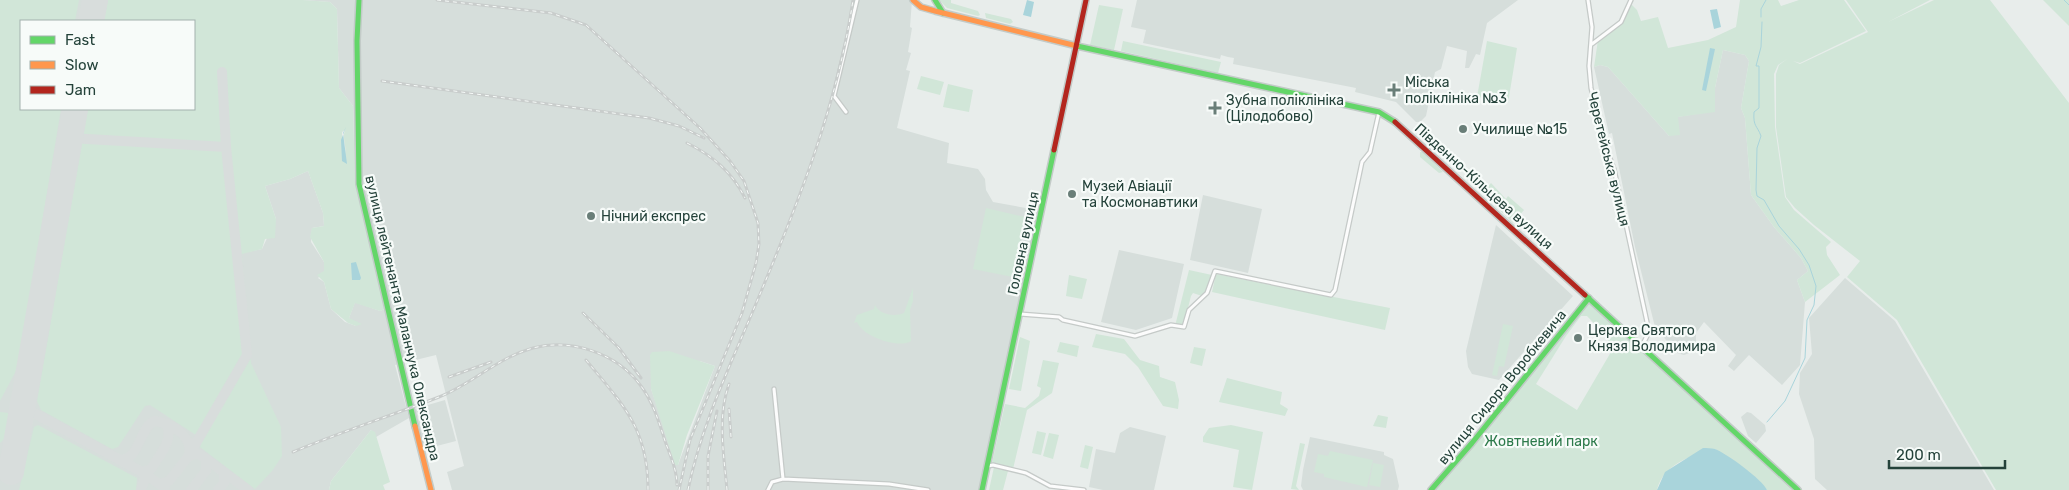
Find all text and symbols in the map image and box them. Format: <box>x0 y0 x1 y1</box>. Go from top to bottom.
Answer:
legend <box>20 20 195 110</box>
text: Fast <box>65 31 95 49</box>
text: Slow <box>65 56 98 74</box>
place label: Міська поліклініка №3 <box>1405 74 1507 107</box>
text: Jam <box>65 81 96 99</box>
marker: Міська поліклініка №3 <box>1387 83 1401 97</box>
street label: Черетейська вулиця <box>1584 90 1633 228</box>
place label: Зубна поліклініка (Цілодобово) <box>1226 92 1344 125</box>
marker: Зубна поліклініка (Цілодобово) <box>1208 101 1222 115</box>
street label: Південно-Кільцева вулиця <box>1411 120 1556 253</box>
place label: Училище №15 <box>1473 121 1567 138</box>
marker: Училище №15 <box>1457 123 1469 135</box>
street label: вулиця лейтенанта Маланчука Олександра <box>361 174 444 462</box>
place label: Музей Авіації та Космонавтики <box>1082 178 1198 211</box>
marker: Музей Авіації та Космонавтики <box>1066 188 1078 200</box>
street label: Головна вулиця <box>1004 190 1043 296</box>
place label: Нічний експрес <box>601 208 706 225</box>
marker: Нічний експрес <box>585 210 597 222</box>
street label: вулиця Сидора Воробкевича <box>1435 307 1570 468</box>
place label: Церква Святого Князя Володимира <box>1588 322 1716 355</box>
marker: Церква Святого Князя Володимира <box>1572 332 1584 344</box>
park label: Жовтневий парк <box>1484 433 1598 450</box>
scale bar <box>1889 438 2005 470</box>
text: 200 m <box>1896 446 1941 464</box>

